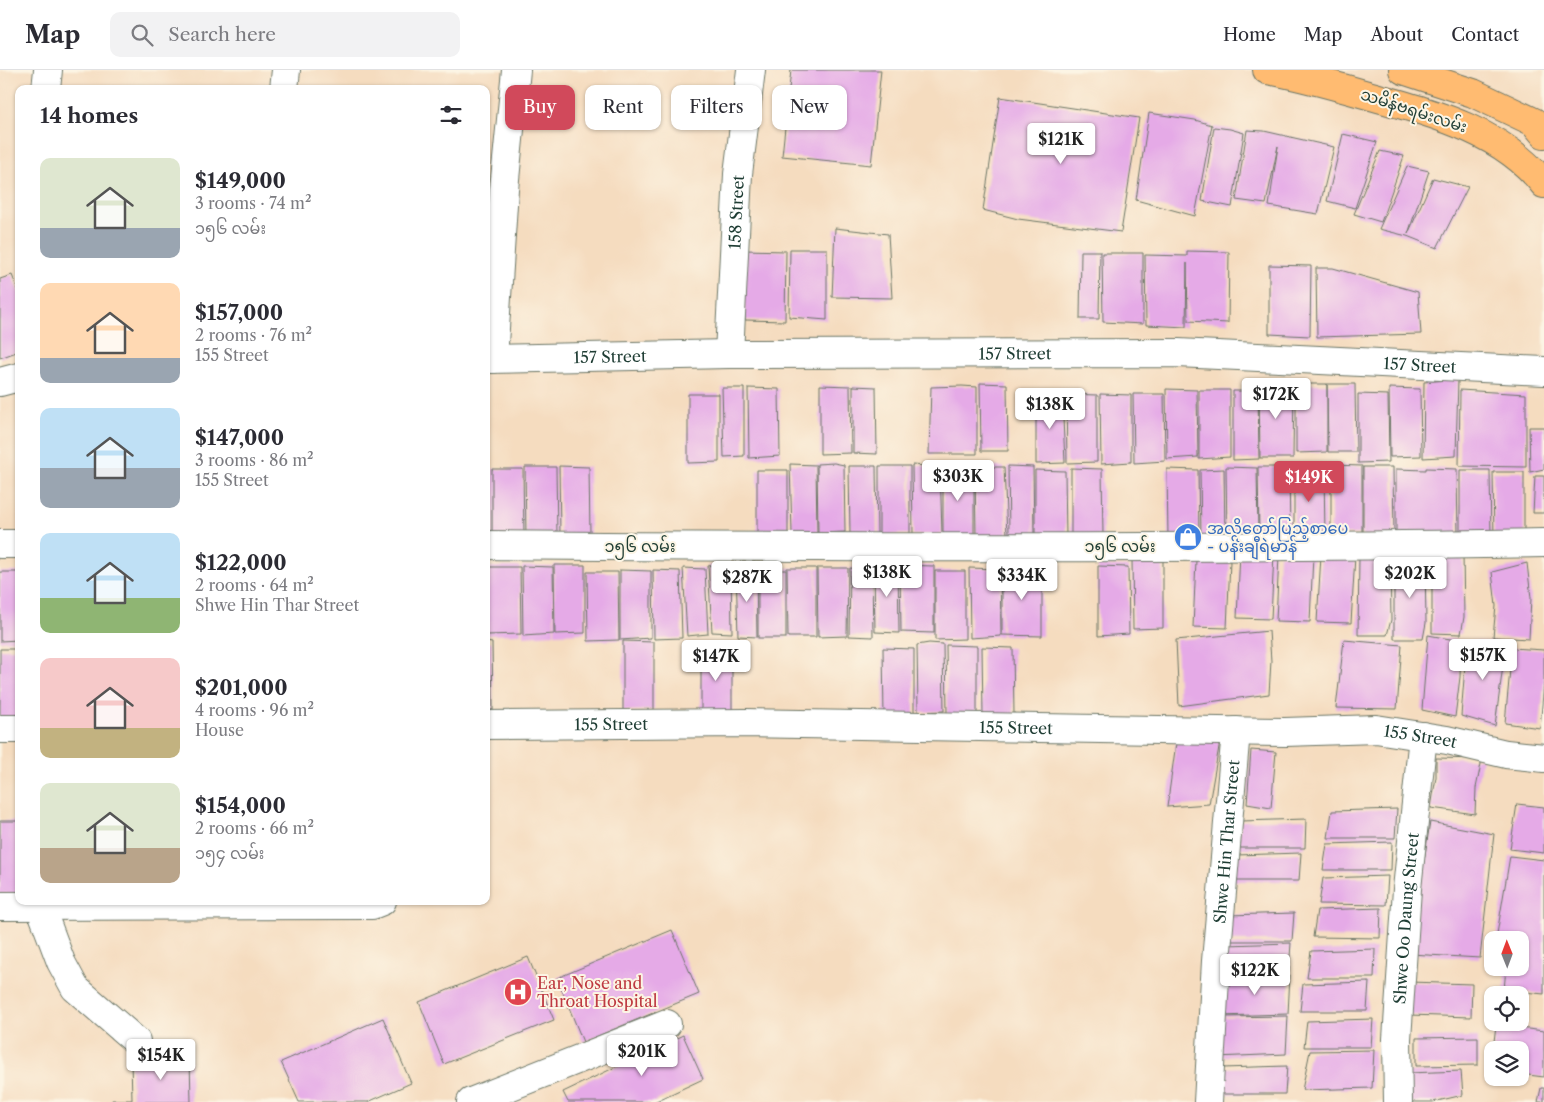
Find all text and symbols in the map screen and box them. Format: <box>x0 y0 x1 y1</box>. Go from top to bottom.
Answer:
search box <box>110 12 460 57</box>
text: Map <box>25 20 80 49</box>
icon: search <box>128 21 156 49</box>
text: Search here <box>168 23 276 46</box>
text: Home <box>1223 24 1276 46</box>
text: Map <box>1304 24 1342 46</box>
text: About <box>1370 24 1423 46</box>
text: Contact <box>1451 24 1519 46</box>
street label: သမိန်ဗရမ်းလမ်း <box>1357 82 1470 140</box>
chip: Buy <box>505 85 575 130</box>
chip: Rent <box>585 85 661 130</box>
chip: Filters <box>671 85 762 130</box>
chip: New <box>772 85 847 130</box>
icon: filters <box>437 101 465 129</box>
text: 14 homes <box>40 103 138 128</box>
pin: $121K <box>1026 122 1096 165</box>
text: $121K <box>1038 129 1084 149</box>
text: $149,000 <box>195 168 286 193</box>
street label: 158 Street <box>724 174 748 250</box>
icon: home <box>80 178 140 238</box>
text: 3 rooms · 74 m² <box>195 193 311 213</box>
text: ၁၅၆ လမ်း <box>195 218 266 238</box>
text: $157,000 <box>195 300 283 325</box>
icon: home <box>80 303 140 363</box>
text: 2 rooms · 76 m² <box>195 325 312 345</box>
street label: 157 Street <box>978 343 1052 363</box>
text: 155 Street <box>195 345 269 365</box>
street label: 157 Street <box>573 346 647 367</box>
street label: 157 Street <box>1383 353 1457 377</box>
pin: $172K <box>1241 378 1311 420</box>
text: $172K <box>1253 384 1299 404</box>
pin: $138K <box>1015 388 1085 430</box>
text: $138K <box>1026 394 1074 414</box>
text: $147,000 <box>195 425 284 450</box>
icon: home <box>80 428 140 488</box>
text: 3 rooms · 86 m² <box>195 450 314 470</box>
pin: $303K <box>923 460 993 502</box>
pin: $149K <box>1274 460 1344 503</box>
text: $303K <box>933 466 983 486</box>
text: $149K <box>1285 467 1333 487</box>
text: 155 Street <box>195 470 269 490</box>
place label: အလိုတော်ပြည့်စာပေ - ပန်းချီရဲမာန် <box>1207 517 1348 560</box>
shop icon: အလိုတော်ပြည့်စာပေ - ပန်းချီရဲမာန် <box>1173 522 1203 552</box>
street label: ၁၅၆ လမ်း <box>605 535 675 560</box>
street label: ၁၅၆ လမ်း <box>1085 535 1155 560</box>
text: $122,000 <box>195 550 287 575</box>
icon: home <box>80 553 140 613</box>
pin: $138K <box>852 556 922 598</box>
pin: $202K <box>1375 556 1445 599</box>
pin: $334K <box>987 558 1057 601</box>
pin: $287K <box>712 560 782 603</box>
text: $138K <box>863 562 911 582</box>
text: $202K <box>1385 563 1435 583</box>
text: $334K <box>997 565 1047 585</box>
text: $287K <box>722 567 772 587</box>
text: 2 rooms · 64 m² <box>195 575 314 595</box>
text: Shwe Hin Thar Street <box>195 595 359 615</box>
pin: $157K <box>1448 638 1518 681</box>
pin: $147K <box>681 640 751 682</box>
text: $157K <box>1460 645 1506 665</box>
text: $147K <box>693 646 739 666</box>
text: $201,000 <box>195 675 288 700</box>
icon: home <box>80 678 140 738</box>
text: 4 rooms · 96 m² <box>195 700 314 720</box>
street label: 155 Street <box>574 714 648 734</box>
street label: 155 Street <box>979 717 1053 738</box>
text: House <box>195 720 244 740</box>
street label: 155 Street <box>1382 720 1459 752</box>
street label: Shwe Hin Thar Street <box>1209 759 1243 924</box>
text: $154,000 <box>195 793 286 818</box>
icon: home <box>80 803 140 863</box>
text: 2 rooms · 66 m² <box>195 818 314 838</box>
street label: Shwe Oo Daung Street <box>1389 831 1423 1005</box>
text: ၁၅၄ လမ်း <box>195 843 264 863</box>
north arrow <box>1484 931 1529 976</box>
map controls <box>1484 931 1529 1086</box>
pin: $122K <box>1220 954 1290 996</box>
text: $122K <box>1231 960 1279 980</box>
place label: Ear, Nose and Throat Hospital <box>537 973 658 1011</box>
hospital icon: Ear, Nose and Throat Hospital <box>503 977 533 1007</box>
button: locate <box>1484 986 1529 1031</box>
pin: $201K <box>607 1034 677 1077</box>
pin: $154K <box>126 1038 196 1081</box>
text: $201K <box>618 1041 666 1061</box>
button: layers <box>1484 1041 1529 1086</box>
text: $154K <box>137 1045 185 1065</box>

